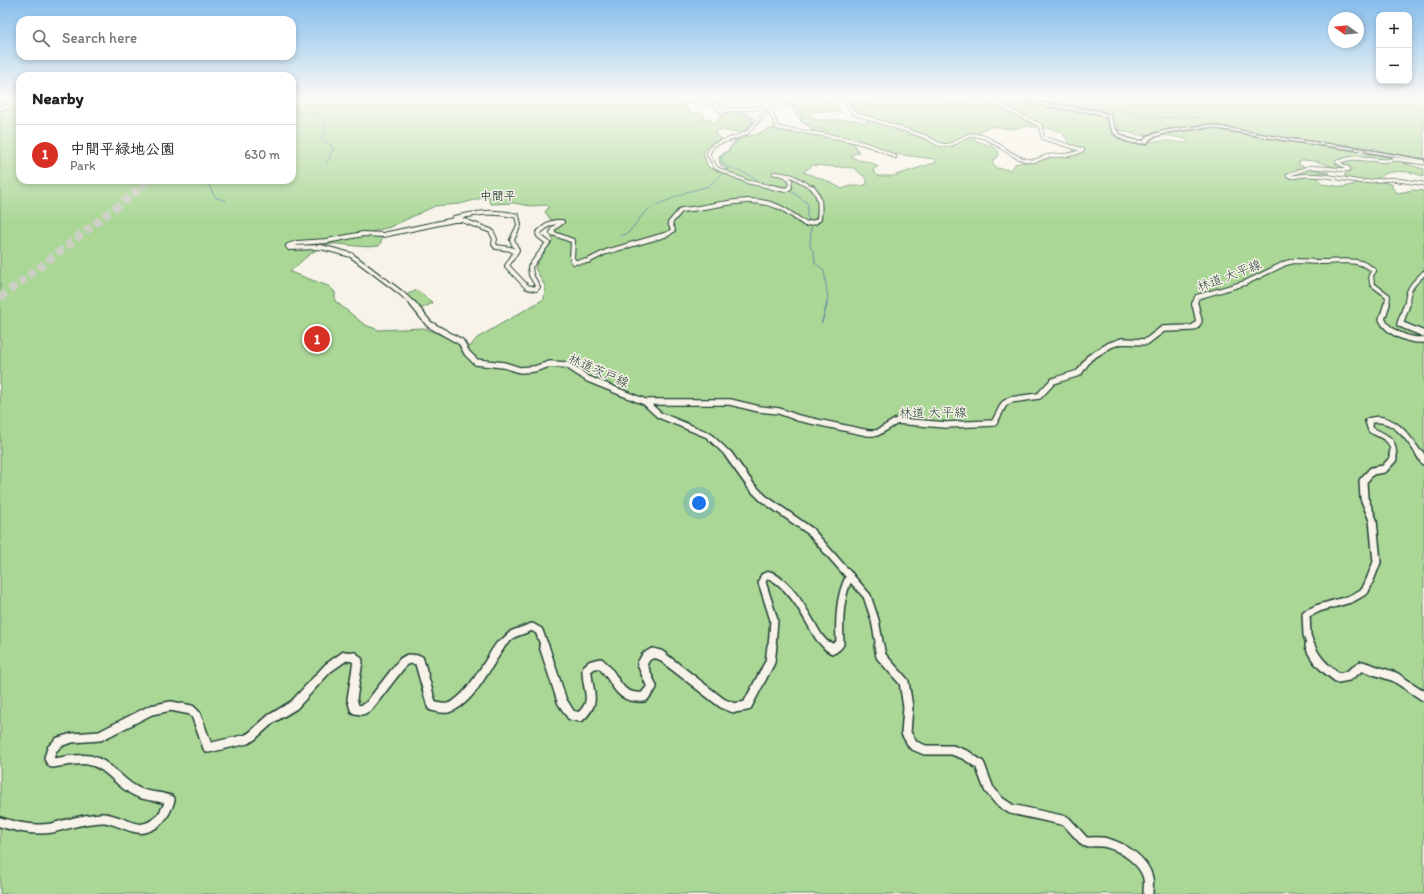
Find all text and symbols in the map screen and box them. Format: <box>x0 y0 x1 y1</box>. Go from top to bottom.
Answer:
north arrow <box>1328 12 1364 48</box>
map controls <box>1376 12 1412 84</box>
button: + <box>1376 12 1412 48</box>
search box <box>16 16 296 60</box>
icon: search <box>30 27 52 49</box>
text: Search here <box>62 29 137 47</box>
button: − <box>1376 48 1412 84</box>
text: Nearby <box>32 88 84 108</box>
text: 中間平緑地公園 <box>70 140 175 158</box>
text: 1 <box>42 147 48 162</box>
text: 630 m <box>244 147 280 162</box>
text: Park <box>70 158 96 173</box>
district label: 中間平 <box>480 189 516 203</box>
street label: 林道 大平線 <box>1195 256 1265 295</box>
pin: 1 <box>304 324 330 354</box>
street label: 林道茨戸線 <box>566 350 632 391</box>
street label: 林道 大平線 <box>899 404 968 421</box>
your location <box>689 493 709 513</box>

